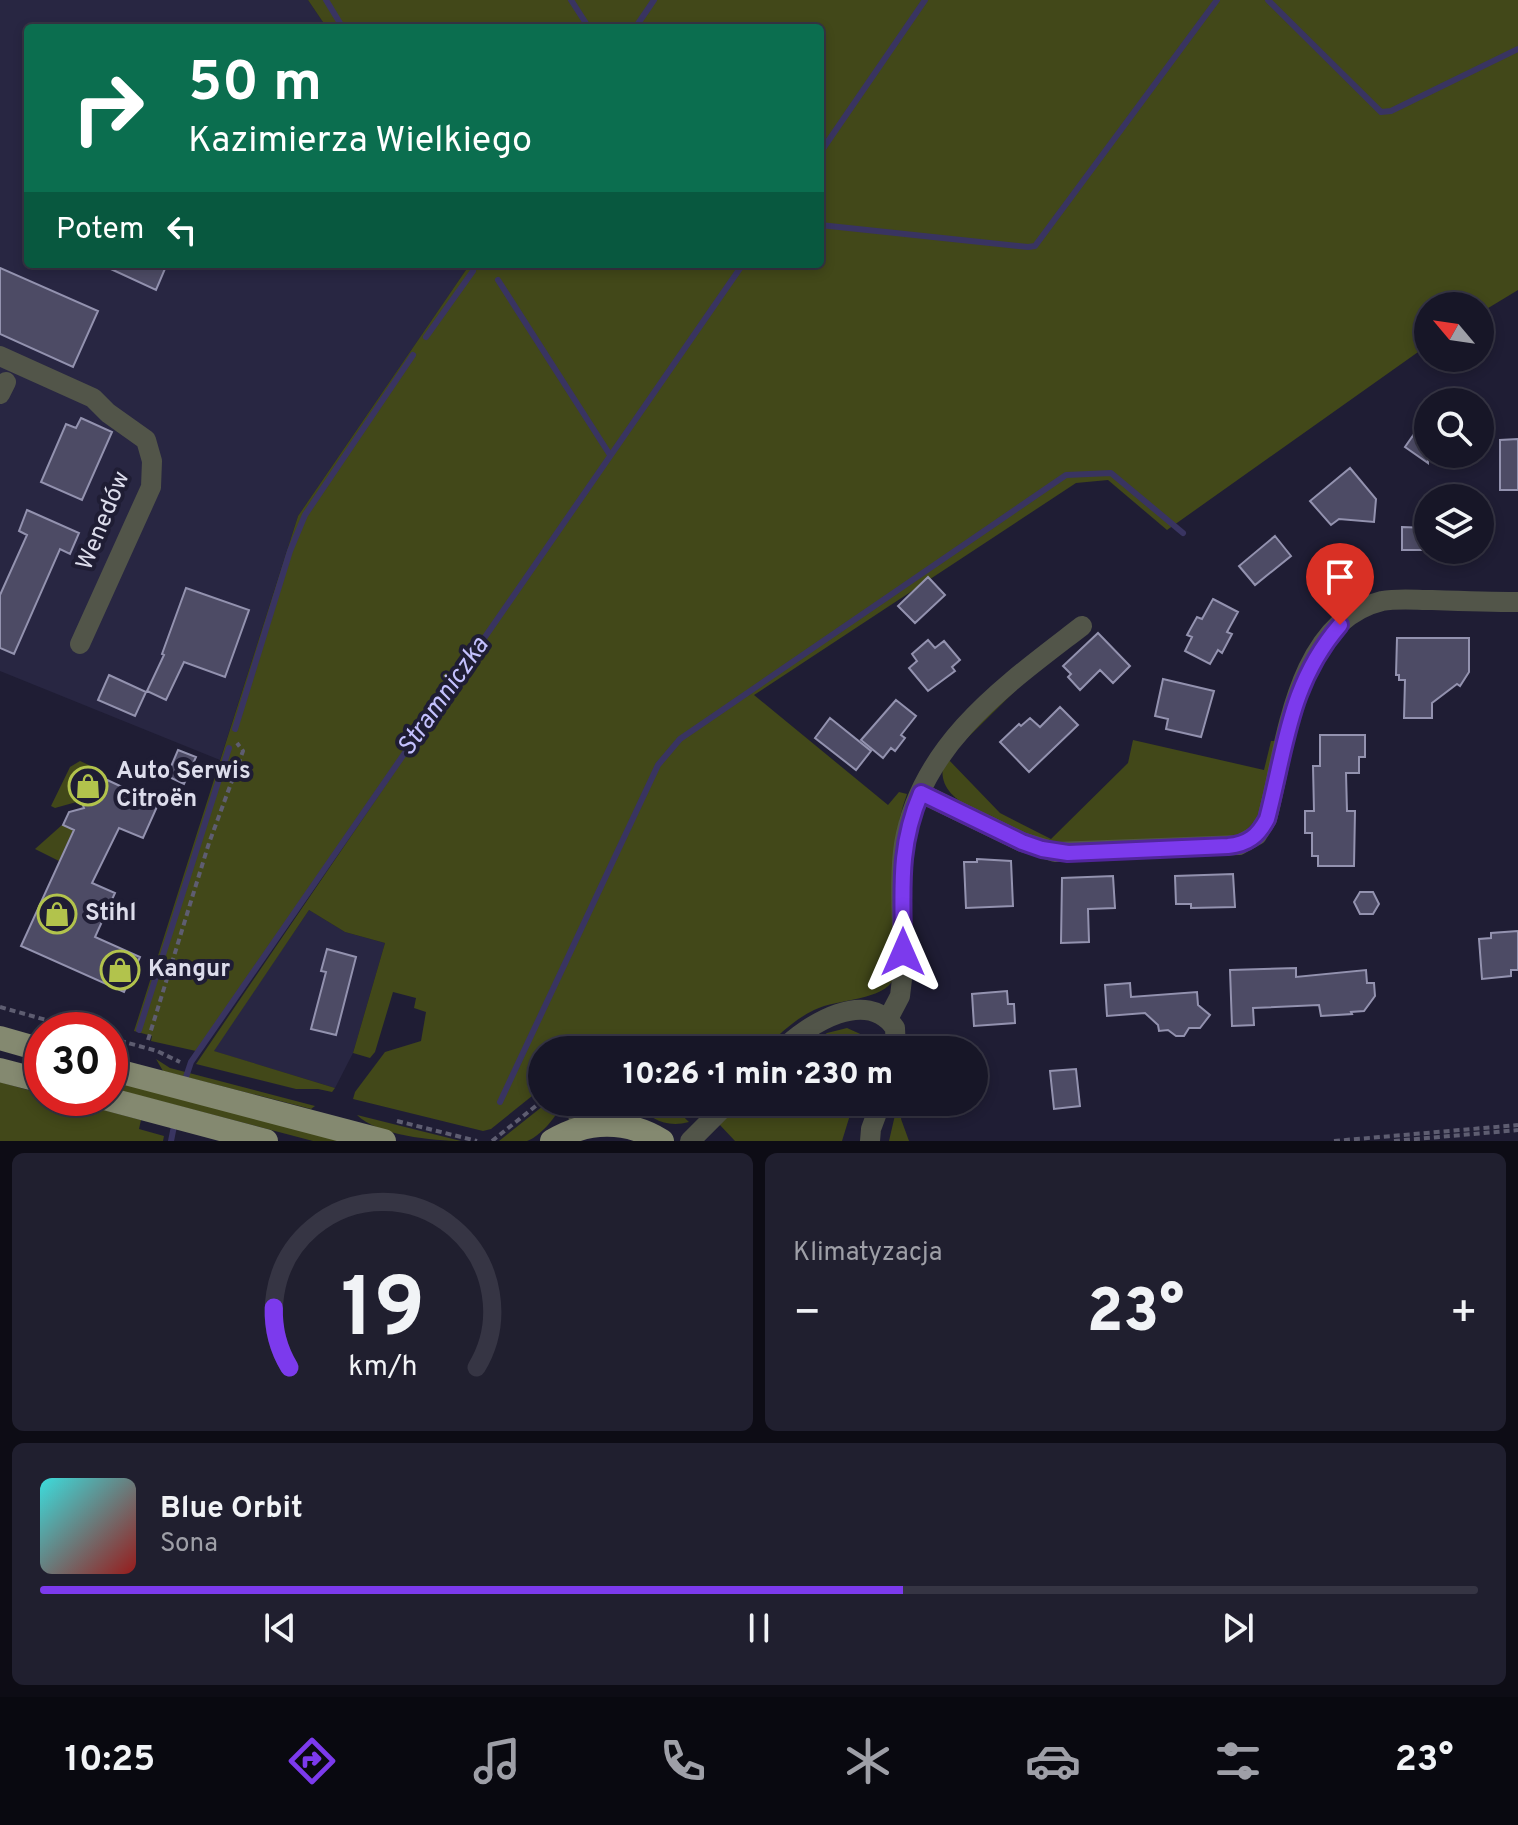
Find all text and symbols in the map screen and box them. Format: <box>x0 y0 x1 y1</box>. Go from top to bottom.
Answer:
text: 50 m <box>188 50 322 120</box>
icon: right <box>56 56 160 160</box>
text: Kazimierza Wielkiego <box>188 119 532 165</box>
icon: left <box>160 208 204 252</box>
text: Potem <box>56 212 144 249</box>
north arrow <box>1414 292 1494 372</box>
map controls <box>1414 292 1494 564</box>
button: search <box>1414 388 1494 468</box>
street label: Wenedów <box>71 467 137 575</box>
button: layers <box>1414 484 1494 564</box>
pin <box>1306 543 1374 625</box>
icon: arrive <box>1318 555 1362 599</box>
water label: Stramniczka <box>391 630 497 763</box>
place label: Auto Serwis Citroën <box>116 757 251 815</box>
shop icon: Auto Serwis Citroën <box>67 765 109 807</box>
shop icon: Stihl <box>36 893 78 935</box>
place label: Stihl <box>85 899 136 929</box>
position arrow <box>861 910 945 994</box>
shop icon: Kangur <box>99 949 141 991</box>
place label: Kangur <box>148 955 230 985</box>
speed limit sign: 30 <box>24 1012 128 1116</box>
text: 10:26 · 1 min · 230 m <box>623 1057 893 1094</box>
text: Klimatyzacja <box>793 1237 942 1270</box>
text: 19 <box>340 1261 425 1366</box>
text: 23° <box>1087 1277 1184 1353</box>
text: − <box>793 1287 821 1343</box>
text: + <box>1450 1287 1478 1343</box>
text: km/h <box>348 1350 417 1386</box>
text: Blue Orbit <box>160 1491 303 1528</box>
text: Sona <box>160 1528 218 1561</box>
icon: previous <box>258 1606 302 1650</box>
icon: pause <box>737 1606 781 1650</box>
icon: next <box>1216 1606 1260 1650</box>
icon: directions <box>284 1733 340 1789</box>
icon: music <box>469 1733 525 1789</box>
icon: phone <box>655 1733 711 1789</box>
icon: climate <box>840 1733 896 1789</box>
icon: car <box>1025 1733 1081 1789</box>
icon: filters <box>1210 1733 1266 1789</box>
text: 10:25 <box>65 1738 155 1784</box>
text: 23° <box>1395 1738 1453 1784</box>

